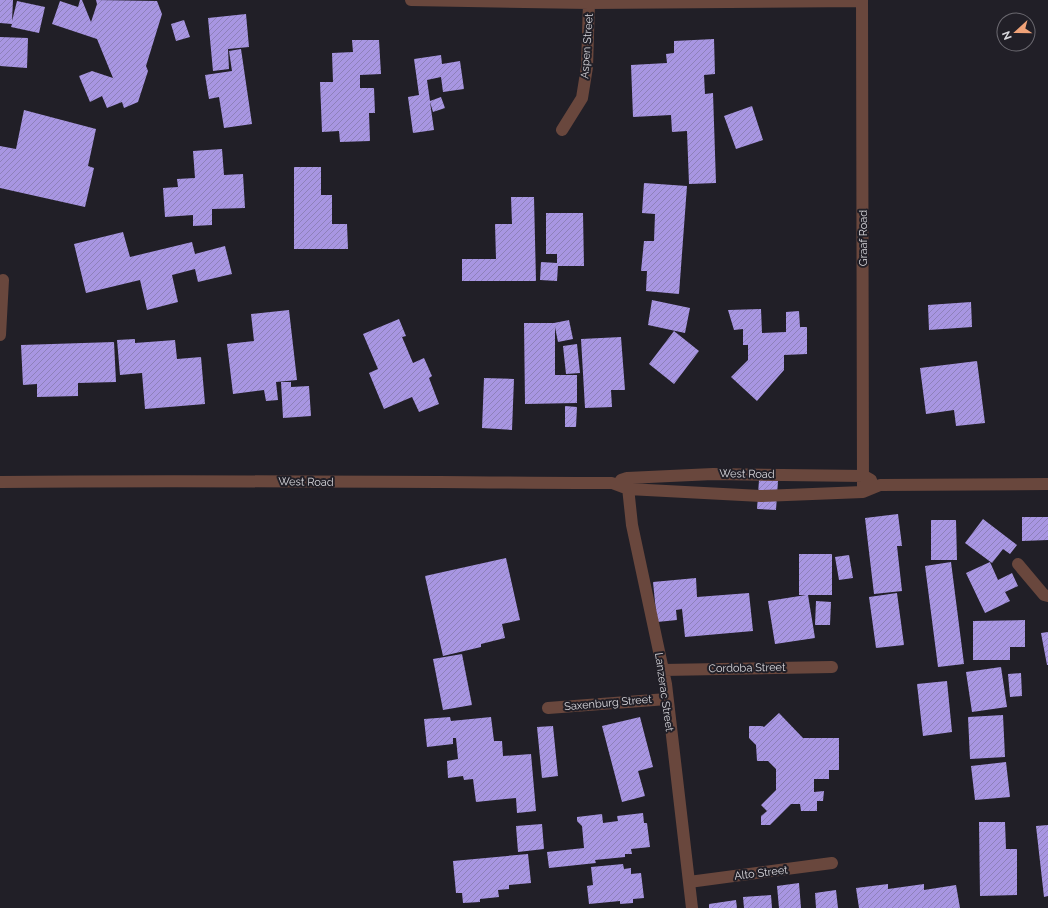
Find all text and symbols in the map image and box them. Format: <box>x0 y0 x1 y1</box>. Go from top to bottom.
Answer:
street label: Aspen Street <box>578 12 596 79</box>
north arrow <box>996 12 1036 52</box>
text: N <box>1000 29 1015 42</box>
street label: Graaf Road <box>857 210 870 266</box>
street label: West Road <box>719 467 775 481</box>
street label: West Road <box>278 475 334 489</box>
street label: Lanzerac Street <box>652 652 676 733</box>
street label: Cordoba Street <box>708 661 786 675</box>
street label: Saxenburg Street <box>564 693 653 713</box>
street label: Alto Street <box>733 863 789 883</box>

